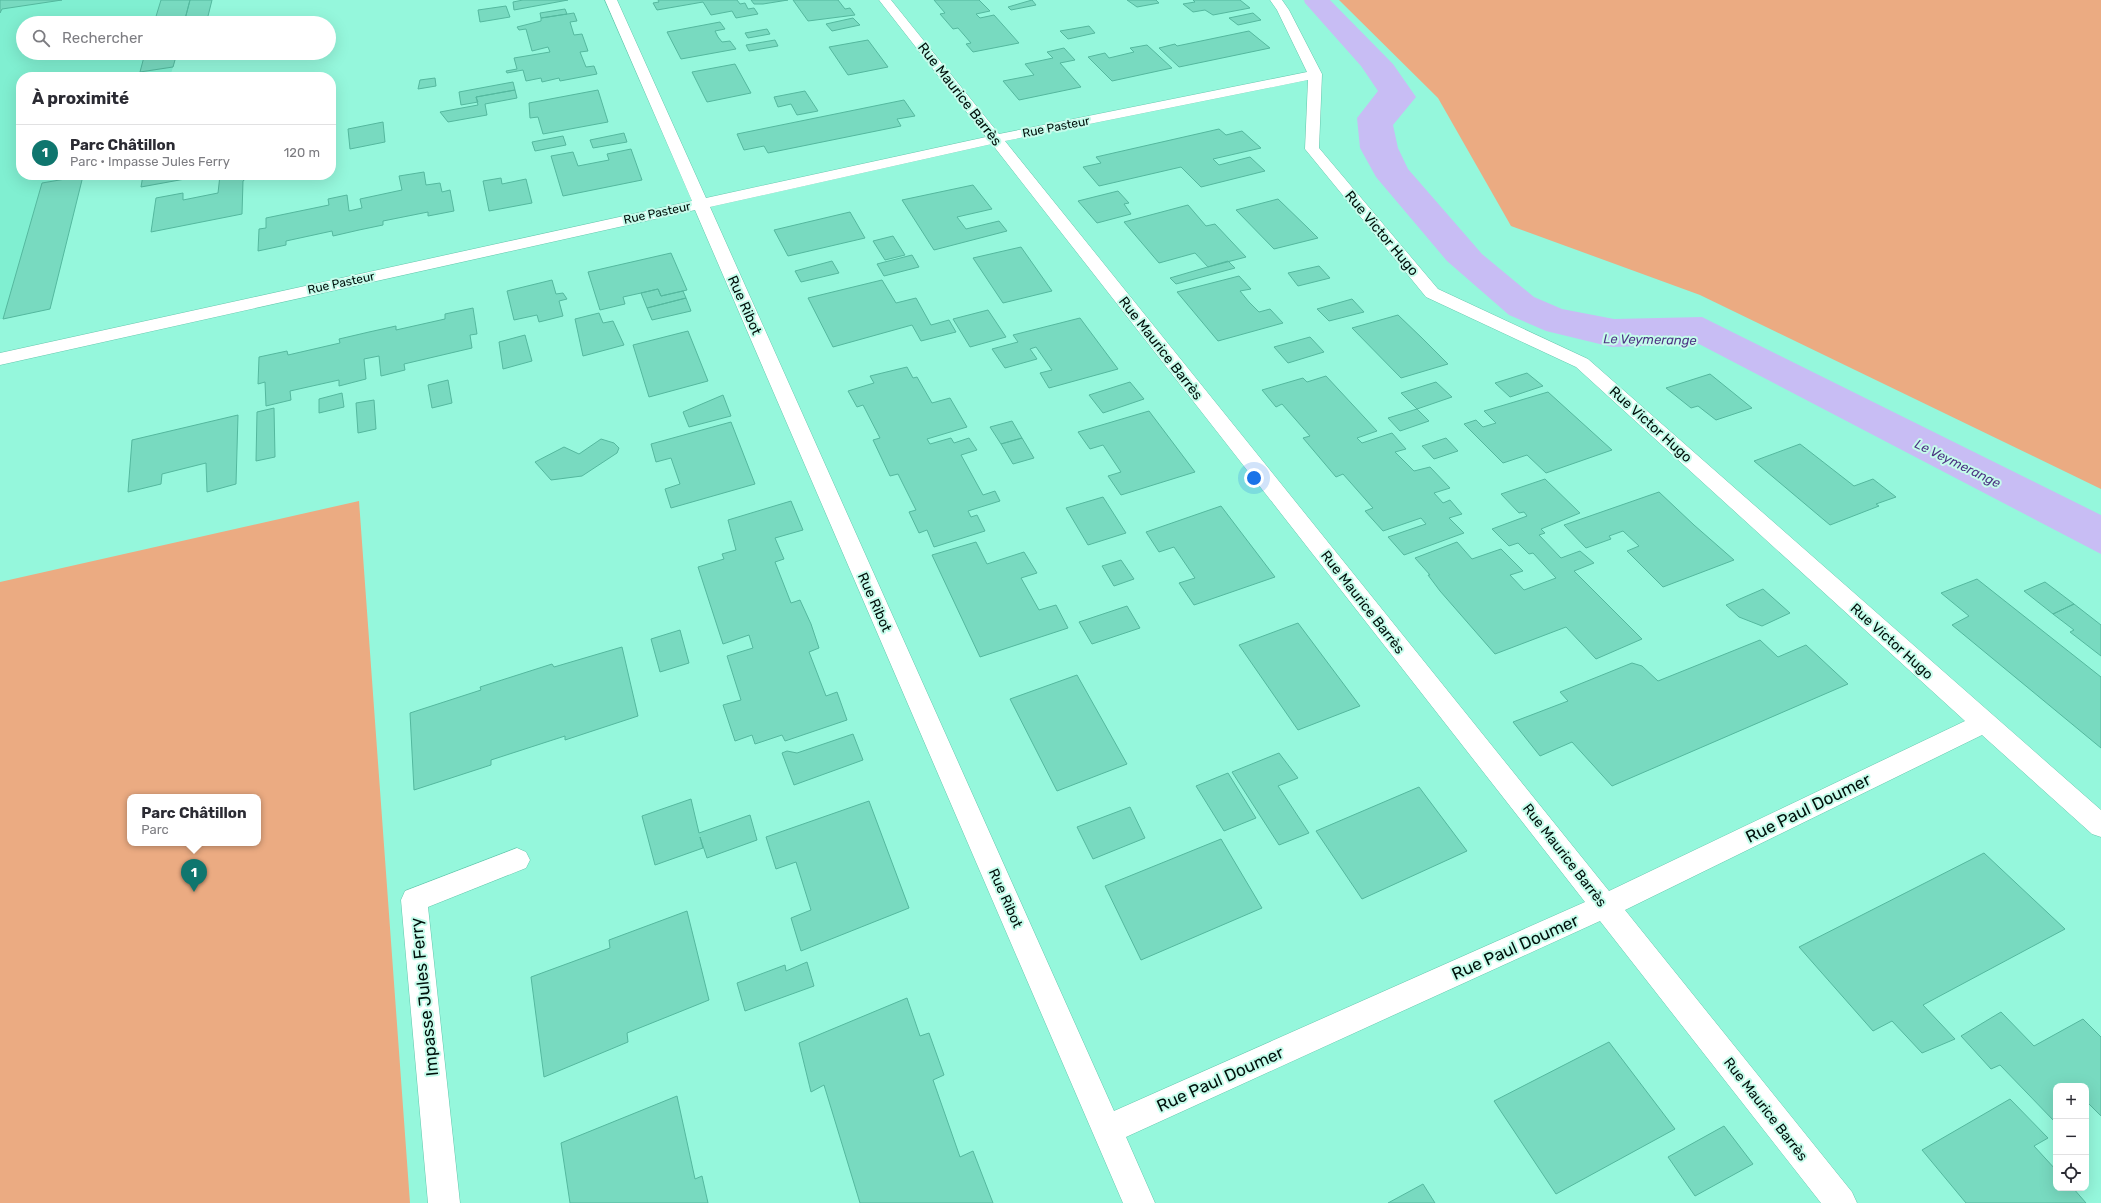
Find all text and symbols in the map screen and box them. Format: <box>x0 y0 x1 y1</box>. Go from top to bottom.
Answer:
search box <box>16 16 336 60</box>
icon: search <box>30 27 52 49</box>
text: Rechercher <box>62 29 143 47</box>
street label: Rue Maurice Barrès <box>914 39 1005 149</box>
text: À proximité <box>32 88 129 108</box>
street label: Rue Pasteur <box>1021 114 1091 140</box>
text: Parc Châtillon <box>70 136 175 154</box>
text: 1 <box>42 145 48 160</box>
text: 120 m <box>284 145 320 160</box>
text: Parc · Impasse Jules Ferry <box>70 154 230 169</box>
street label: Rue Victor Hugo <box>1341 187 1422 279</box>
street label: Rue Pasteur <box>622 199 692 227</box>
street label: Rue Pasteur <box>306 269 376 297</box>
street label: Rue Ribot <box>724 273 765 338</box>
street label: Rue Maurice Barrès <box>1115 293 1206 403</box>
water label: Le Veymerange <box>1603 331 1697 349</box>
street label: Rue Victor Hugo <box>1606 383 1696 466</box>
water label: Le Veymerange <box>1912 436 2003 492</box>
your location <box>1244 468 1264 488</box>
street label: Rue Maurice Barrès <box>1317 547 1408 657</box>
street label: Rue Ribot <box>854 570 895 635</box>
street label: Rue Victor Hugo <box>1847 600 1937 683</box>
street label: Rue Paul Doumer <box>1742 769 1874 847</box>
popup <box>127 794 261 846</box>
street label: Rue Maurice Barrès <box>1519 800 1610 910</box>
text: Parc Châtillon <box>141 804 247 822</box>
text: Parc <box>141 822 169 837</box>
pin: 1 <box>181 859 207 892</box>
street label: Rue Ribot <box>985 866 1026 931</box>
street label: Rue Paul Doumer <box>1449 910 1582 984</box>
street label: Impasse Jules Ferry <box>406 917 442 1077</box>
street label: Rue Paul Doumer <box>1154 1042 1287 1116</box>
street label: Rue Maurice Barrès <box>1720 1054 1811 1164</box>
map controls <box>2053 1083 2089 1191</box>
button: + <box>2053 1083 2089 1119</box>
button: − <box>2053 1119 2089 1155</box>
button: locate <box>2053 1155 2089 1191</box>

